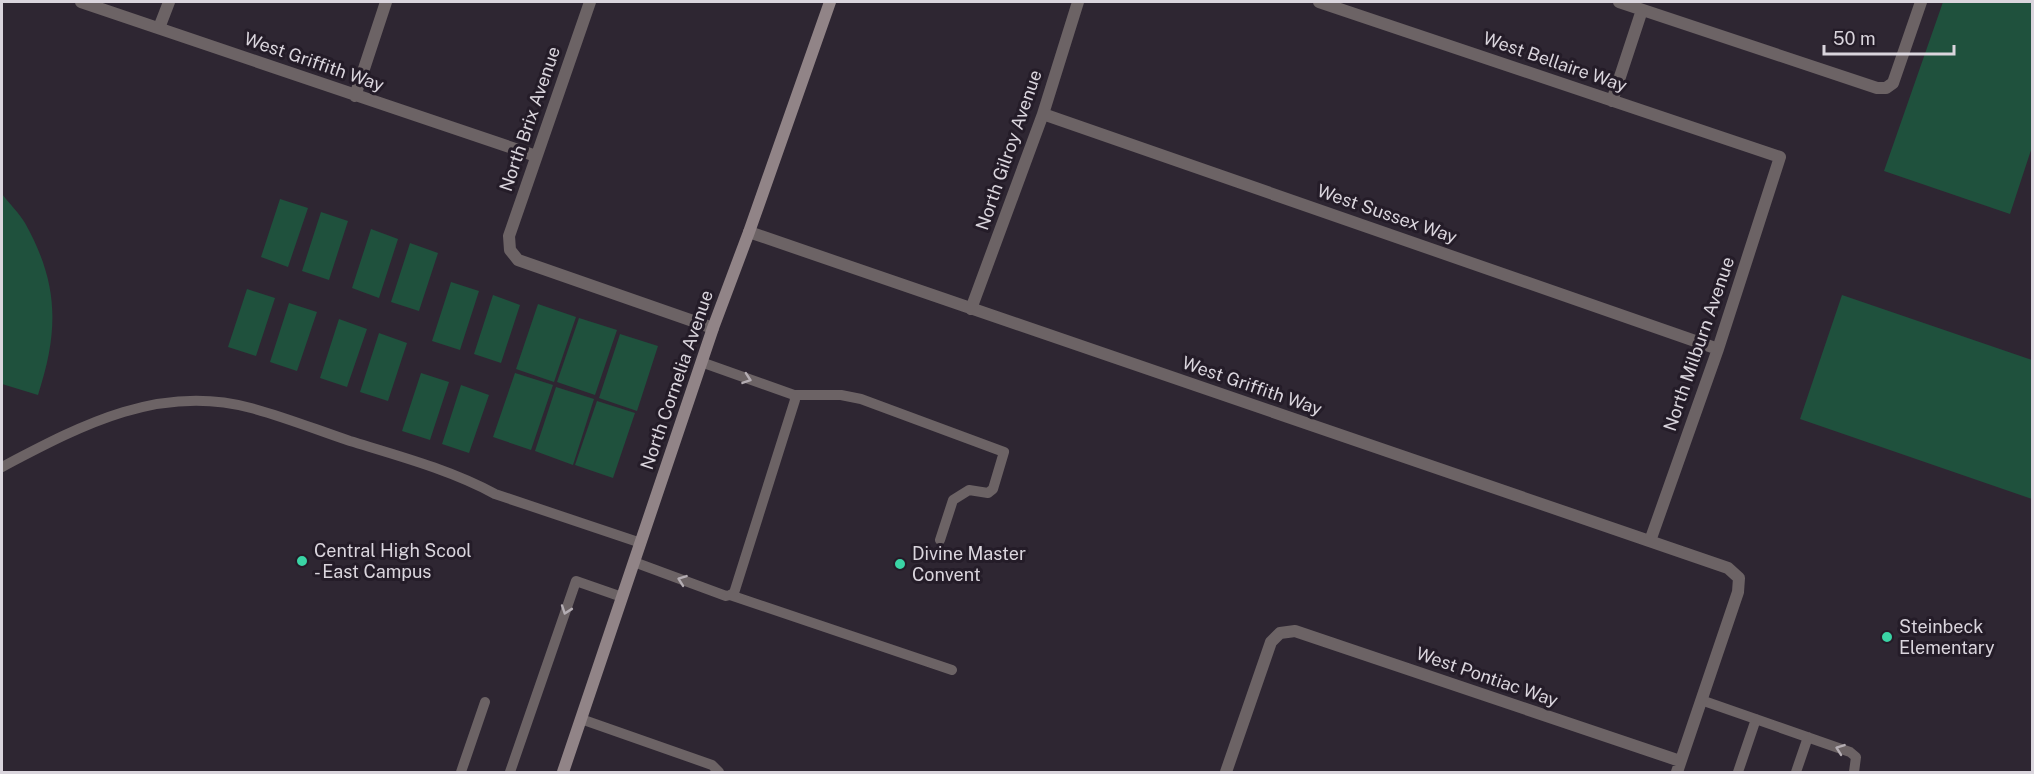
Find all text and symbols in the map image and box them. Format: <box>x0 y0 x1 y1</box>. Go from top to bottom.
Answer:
scale bar <box>1824 18 1954 56</box>
street label: West Bellaire Way <box>1480 27 1630 96</box>
street label: West Griffith Way <box>241 28 387 95</box>
text: 50 m <box>1833 28 1876 49</box>
street label: North Brix Avenue <box>495 44 564 194</box>
street label: North Gilroy Avenue <box>971 67 1046 233</box>
street label: West Sussex Way <box>1314 180 1460 247</box>
street label: North Milburn Avenue <box>1659 254 1738 434</box>
street label: North Cornelia Avenue <box>636 287 717 472</box>
street label: West Griffith Way <box>1179 352 1325 419</box>
one-way arrow <box>741 371 752 384</box>
place label: Central High Scool - East Campus <box>314 540 472 582</box>
place label: Divine Master Convent <box>912 543 1026 585</box>
marker: Central High Scool - East Campus <box>295 554 309 568</box>
marker: Divine Master Convent <box>893 557 907 571</box>
one-way arrow <box>677 574 688 587</box>
one-way arrow <box>561 604 574 615</box>
place label: Steinbeck Elementary <box>1899 616 1995 658</box>
marker: Steinbeck Elementary <box>1880 630 1894 644</box>
street label: West Pontiac Way <box>1413 642 1561 711</box>
one-way arrow <box>1835 743 1846 756</box>

